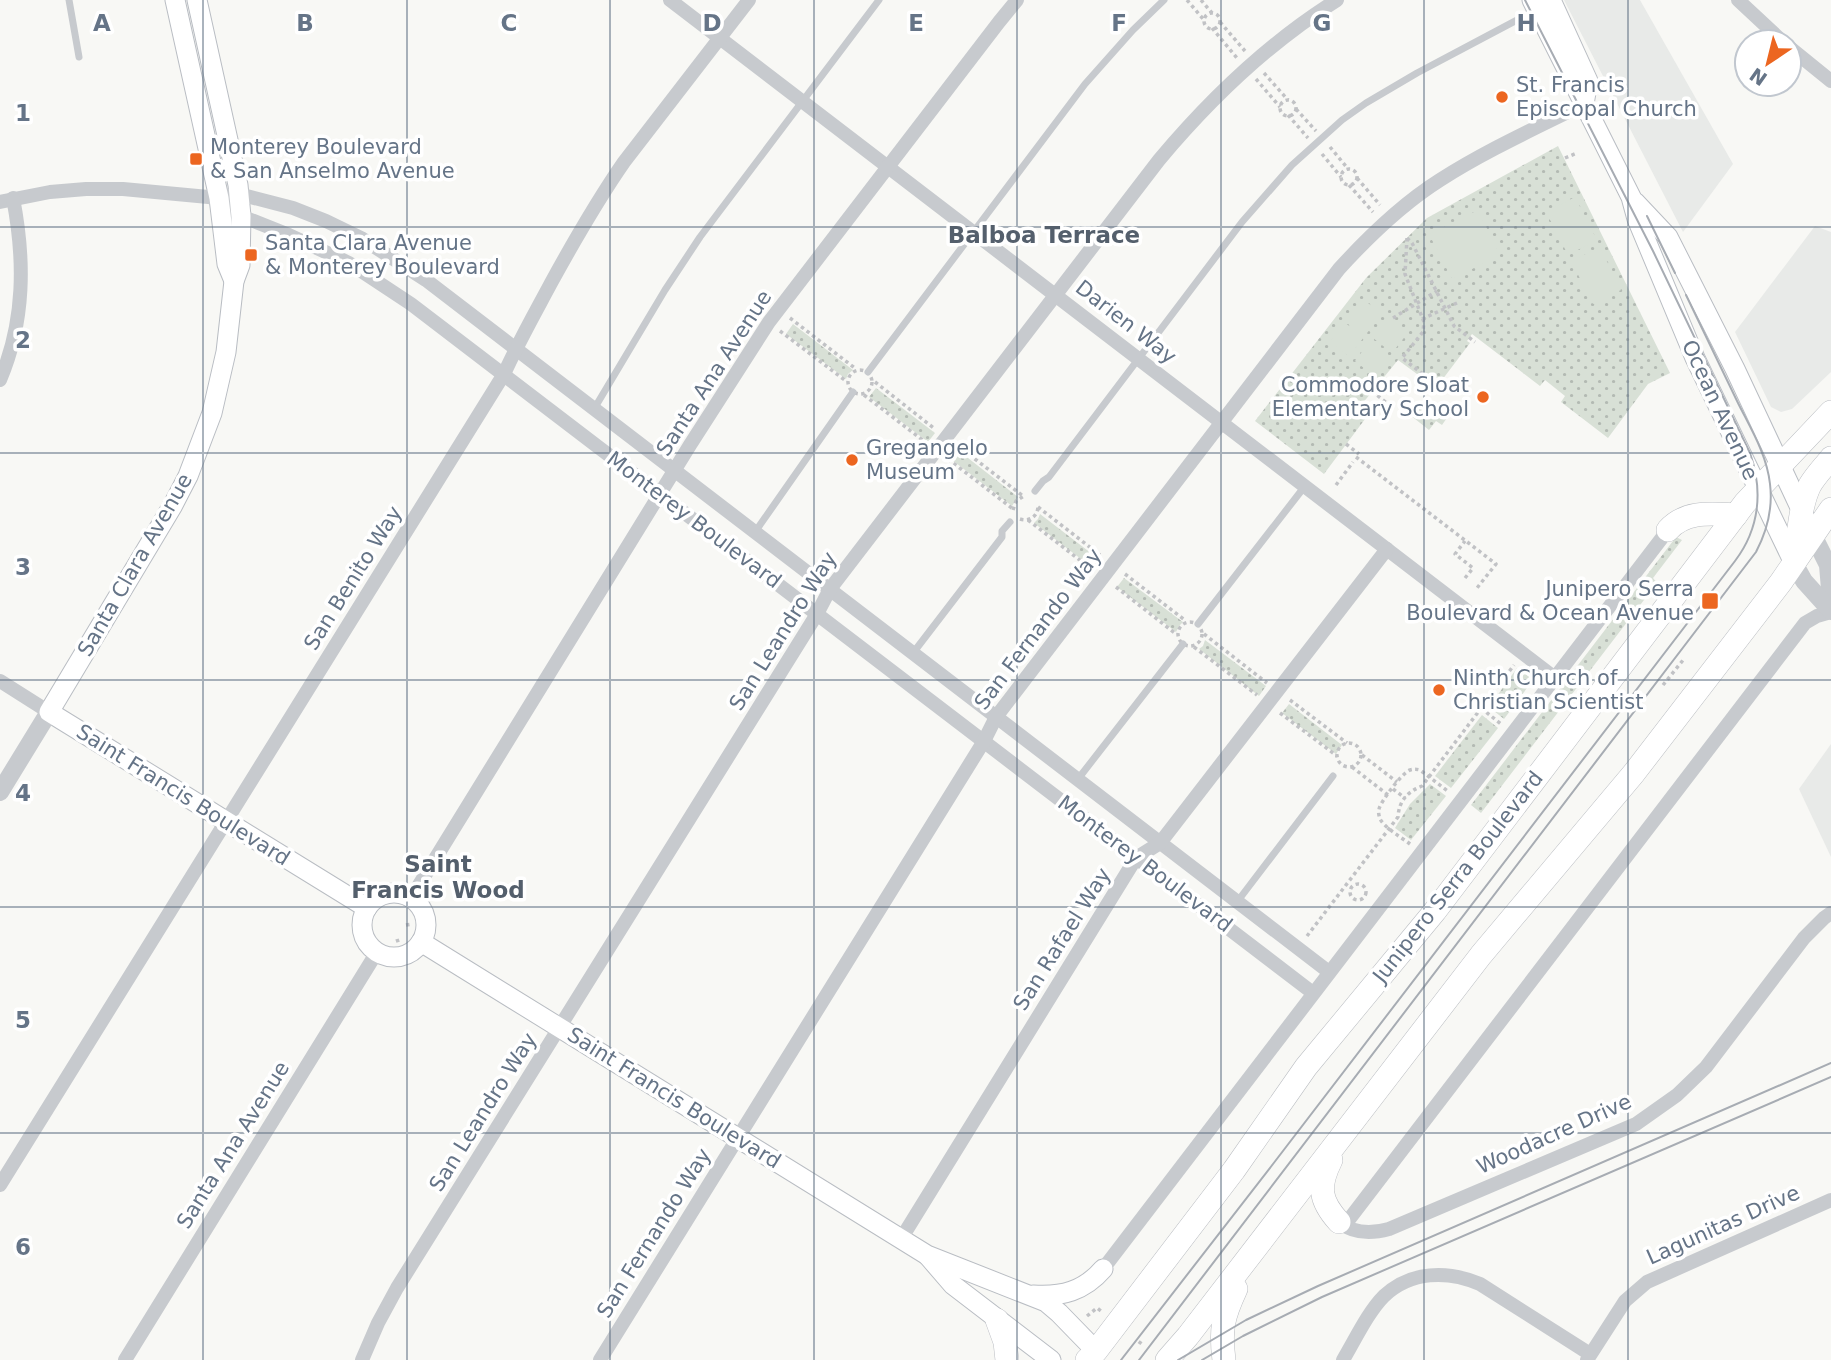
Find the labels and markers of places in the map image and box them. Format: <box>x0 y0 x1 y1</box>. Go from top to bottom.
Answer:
place label: St. Francis Episcopal Church <box>1516 73 1697 121</box>
marker: St. Francis Episcopal Church <box>1494 89 1510 105</box>
place label: Monterey Boulevard & San Anselmo Avenue <box>210 135 455 183</box>
marker: Monterey Boulevard & San Anselmo Avenue <box>188 151 204 167</box>
place label: Santa Clara Avenue & Monterey Boulevard <box>265 231 500 279</box>
marker: Santa Clara Avenue & Monterey Boulevard <box>243 247 259 263</box>
place label: Commodore Sloat Elementary School <box>1272 373 1469 421</box>
marker: Commodore Sloat Elementary School <box>1475 389 1491 405</box>
place label: Gregangelo Museum <box>866 436 988 484</box>
marker: Gregangelo Museum <box>844 452 860 468</box>
place label: Junipero Serra Boulevard & Ocean Avenue <box>1406 577 1694 625</box>
marker: Junipero Serra Boulevard & Ocean Avenue <box>1700 591 1720 611</box>
place label: Ninth Church of Christian Scientist <box>1453 666 1644 714</box>
marker: Ninth Church of Christian Scientist <box>1431 682 1447 698</box>

